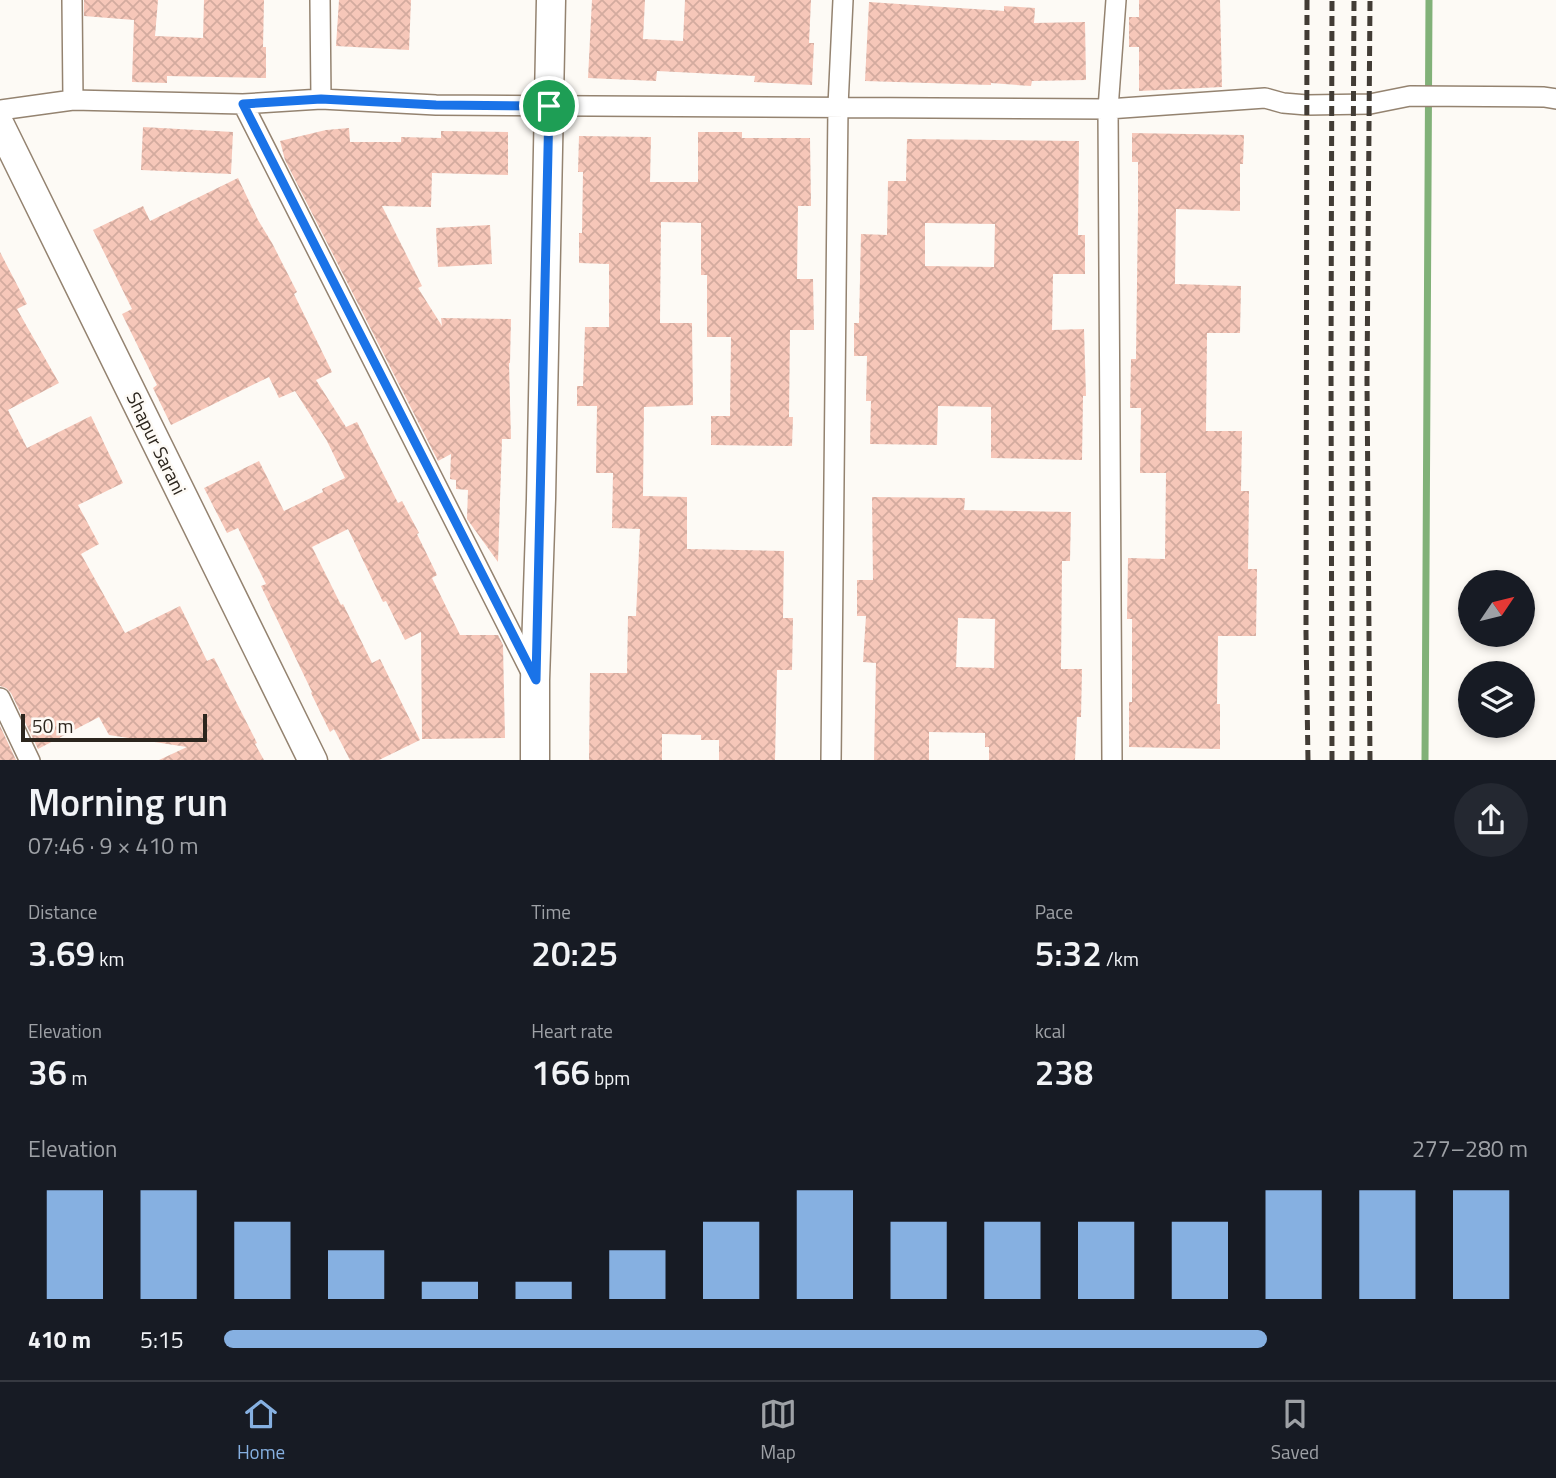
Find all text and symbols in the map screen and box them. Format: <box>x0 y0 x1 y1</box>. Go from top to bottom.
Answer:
pin <box>519 76 579 136</box>
icon: arrive <box>530 87 568 125</box>
street label: Shapur Sarani <box>120 387 194 499</box>
north arrow <box>1458 570 1535 648</box>
map controls <box>1458 570 1535 738</box>
button: layers <box>1458 661 1535 738</box>
text: 50 m <box>32 711 73 740</box>
scale bar <box>21 712 206 743</box>
text: Morning run <box>28 773 228 831</box>
button: share <box>1454 783 1528 857</box>
text: 07:46 · 9 × 410 m <box>28 828 198 863</box>
text: Distance <box>28 897 97 926</box>
text: Time <box>531 897 571 926</box>
text: Pace <box>1035 897 1073 926</box>
text: 3.69 <box>28 926 95 980</box>
text: 20:25 <box>531 926 618 980</box>
text: 5:32 <box>1035 926 1102 980</box>
text: km <box>95 944 124 973</box>
text: /km <box>1102 944 1139 973</box>
text: Elevation <box>28 1016 102 1045</box>
text: Heart rate <box>531 1016 613 1045</box>
text: kcal <box>1035 1016 1066 1045</box>
text: 36 <box>28 1045 67 1099</box>
text: 166 <box>531 1045 590 1099</box>
text: 238 <box>1035 1045 1093 1099</box>
text: m <box>67 1063 87 1092</box>
text: bpm <box>590 1063 630 1092</box>
text: Elevation <box>28 1131 117 1166</box>
text: 277–280 m <box>1412 1131 1528 1166</box>
text: 410 m <box>28 1322 91 1357</box>
text: 5:15 <box>140 1322 184 1357</box>
tab: Home <box>237 1395 285 1466</box>
tab: Map <box>759 1395 797 1466</box>
tab: Saved <box>1271 1395 1319 1466</box>

